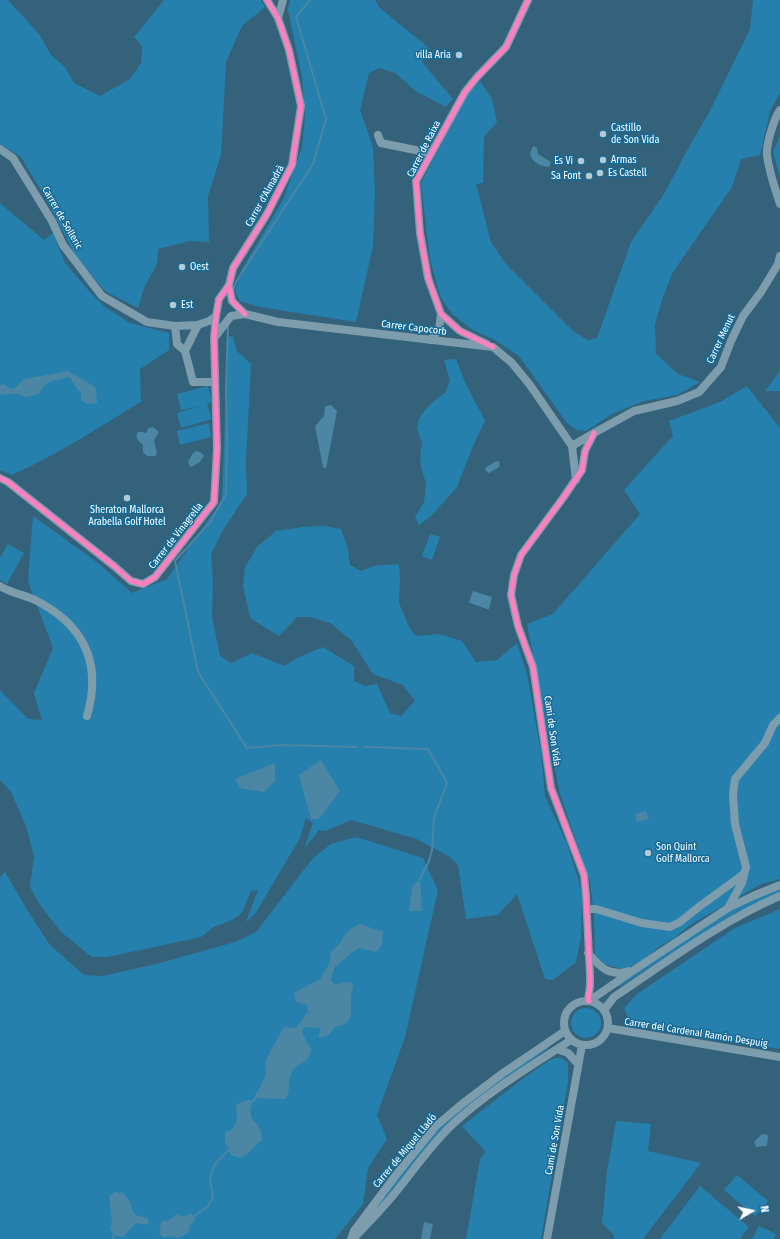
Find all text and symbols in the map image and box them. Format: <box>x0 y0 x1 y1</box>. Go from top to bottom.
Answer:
place label: villa Aria <box>415 49 451 61</box>
marker: villa Aria <box>454 50 464 60</box>
street label: Carrer de Raixa <box>405 119 443 179</box>
place label: Castillo de Son Vida <box>611 122 659 146</box>
marker: Castillo de Son Vida <box>598 129 608 139</box>
place label: Armas <box>611 154 637 166</box>
place label: Es Vi <box>554 155 573 167</box>
marker: Armas <box>598 155 608 165</box>
marker: Es Vi <box>576 156 586 166</box>
street label: Carrer d'Almadrà <box>243 163 287 229</box>
place label: Es Castell <box>608 167 647 179</box>
marker: Es Castell <box>595 168 605 178</box>
place label: Sa Font <box>551 170 581 182</box>
marker: Sa Font <box>584 171 594 181</box>
street label: Carrer de Solleric <box>39 184 85 252</box>
place label: Oest <box>190 261 209 273</box>
marker: Oest <box>177 262 187 272</box>
place label: Est <box>181 299 193 311</box>
marker: Est <box>168 300 178 310</box>
street label: Carrer Menut <box>704 312 738 366</box>
street label: Carrer Capocorb <box>381 318 447 338</box>
marker: Sheraton Mallorca Arabella Golf Hotel <box>122 493 132 503</box>
street label: Carrer de Vinagrella <box>146 501 206 571</box>
place label: Sheraton Mallorca Arabella Golf Hotel <box>88 504 166 528</box>
street label: Camí de Son Vida <box>541 695 563 767</box>
place label: Son Quint Golf Mallorca <box>656 841 710 864</box>
marker: Son Quint Golf Mallorca <box>643 848 653 858</box>
street label: Carrer del Cardenal Ramón Despuig <box>624 1016 768 1050</box>
street label: Camí de Son Vida <box>543 1104 567 1176</box>
street label: Carrer de Miquel Lladó <box>371 1112 439 1190</box>
north arrow <box>732 1191 772 1231</box>
text: N <box>757 1205 771 1213</box>

